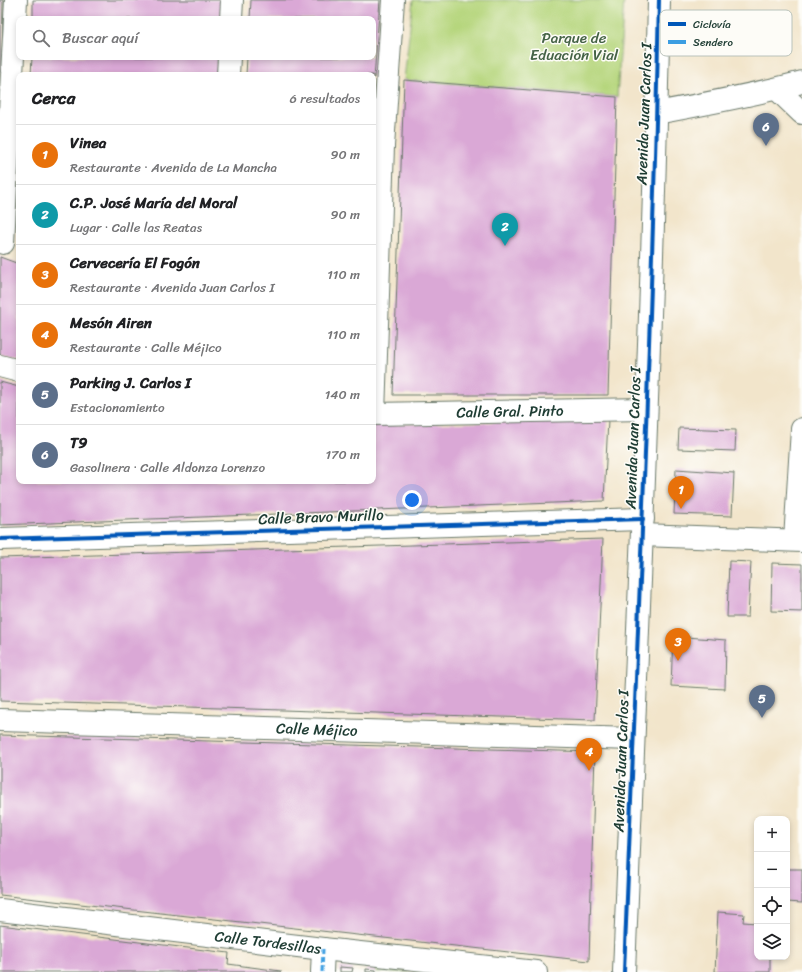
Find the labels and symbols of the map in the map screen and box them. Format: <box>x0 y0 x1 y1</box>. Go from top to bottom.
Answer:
legend <box>660 10 792 56</box>
text: Ciclovía <box>693 15 731 34</box>
park label: Parque de Eduación Vial <box>530 25 619 68</box>
text: Sendero <box>693 33 733 52</box>
street label: Avenida Juan Carlos I <box>628 41 660 187</box>
pin: 6 <box>753 113 779 146</box>
pin: 2 <box>492 213 518 246</box>
street label: Avenida Juan Carlos I <box>617 365 649 511</box>
street label: Calle Gral. Pinto <box>456 398 564 425</box>
pin: 1 <box>668 476 694 509</box>
your location <box>402 490 422 510</box>
street label: Calle Bravo Murillo <box>258 502 385 532</box>
pin: 3 <box>665 628 691 661</box>
pin: 5 <box>749 685 775 718</box>
street label: Avenida Juan Carlos I <box>605 688 637 834</box>
street label: Calle Méjico <box>276 715 358 744</box>
pin: 4 <box>576 738 602 771</box>
street label: Calle Tordesillas <box>213 923 323 962</box>

